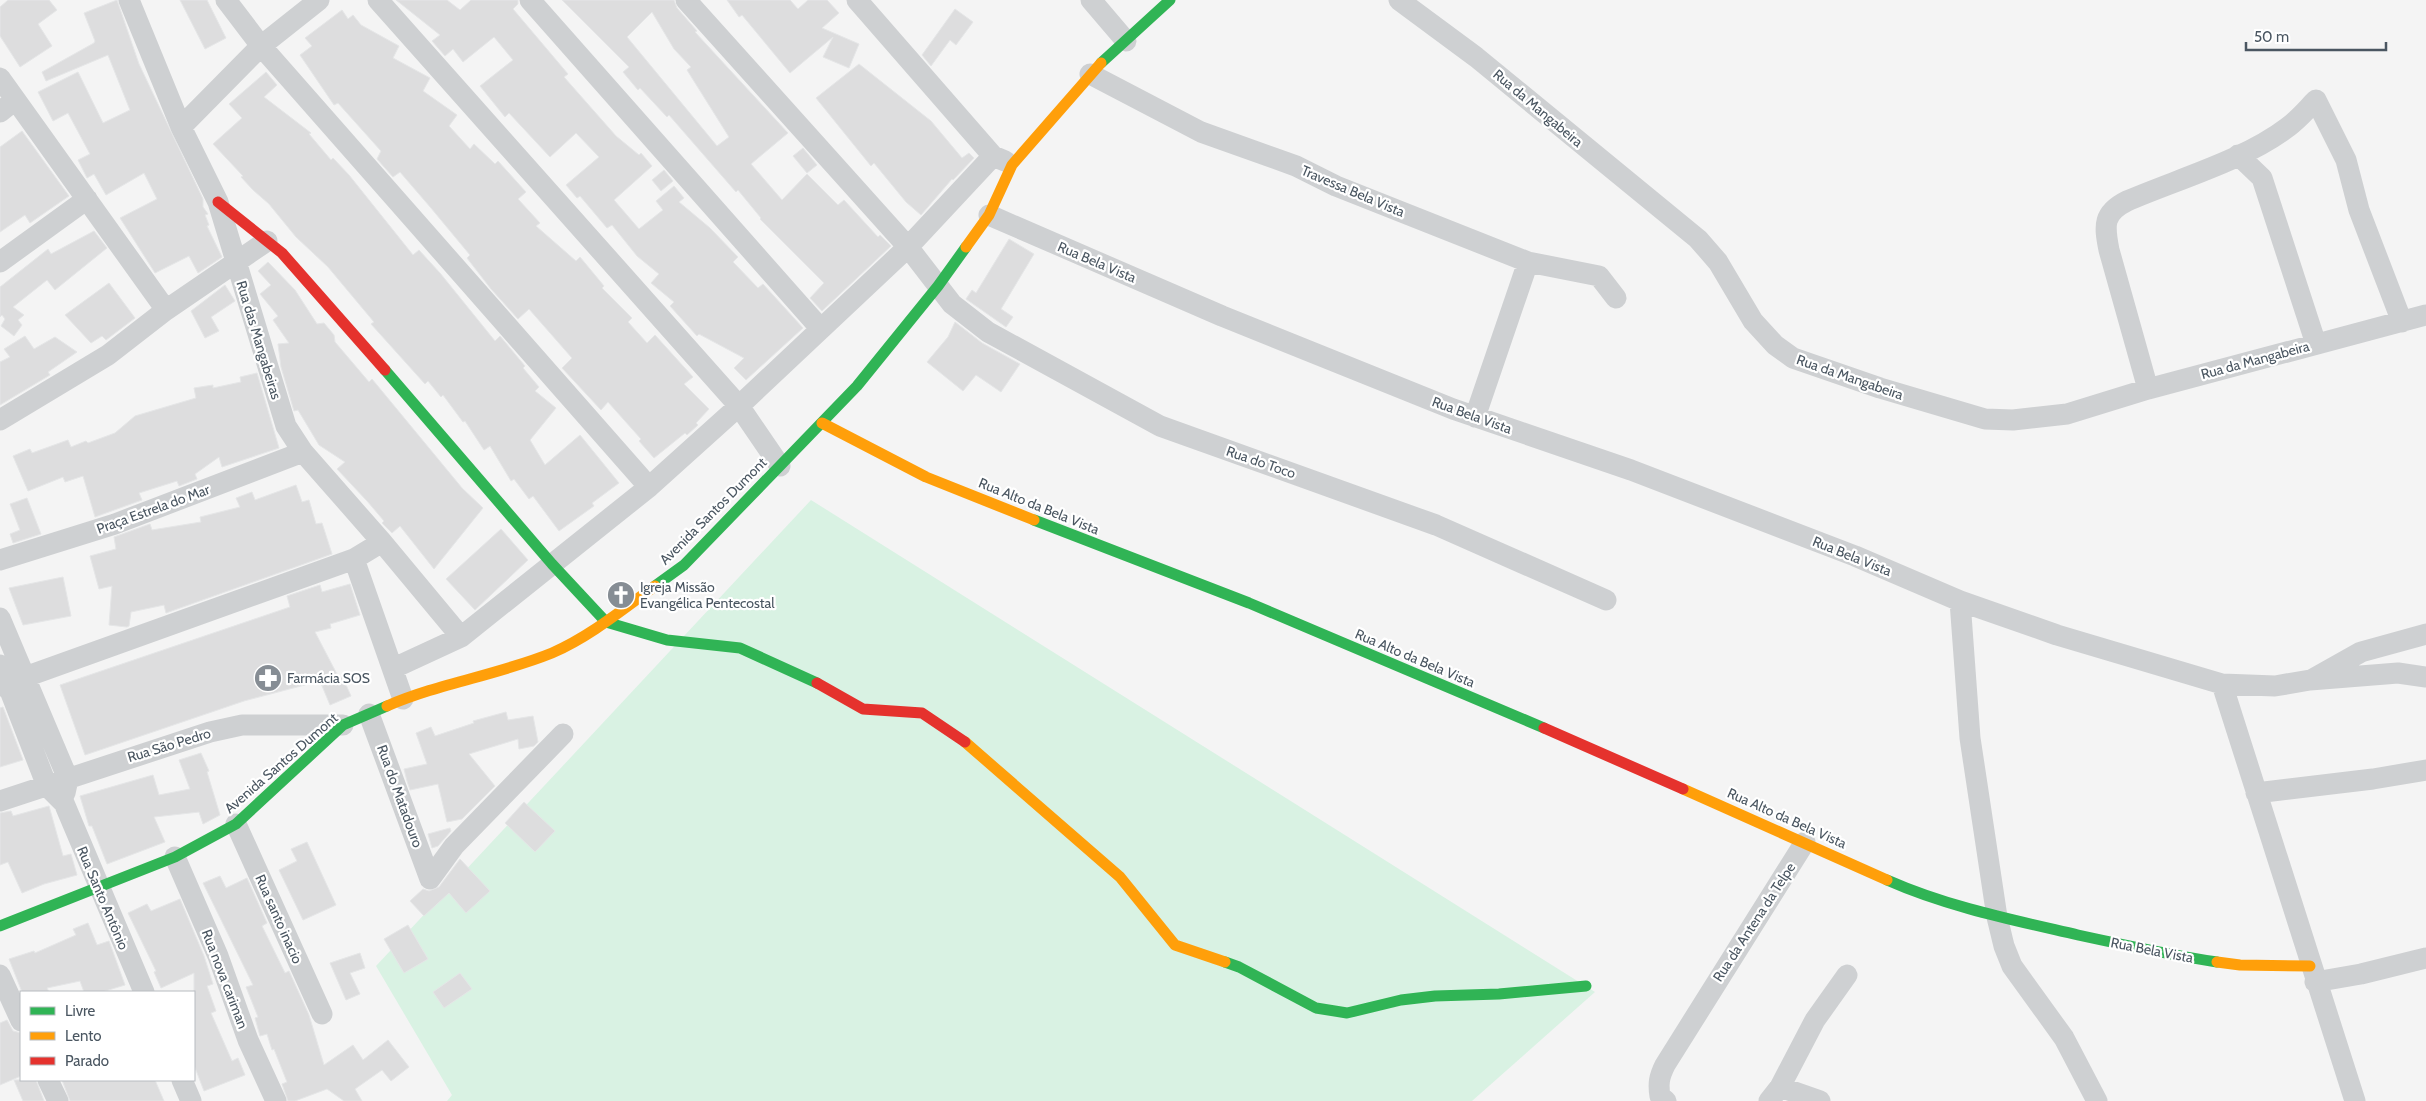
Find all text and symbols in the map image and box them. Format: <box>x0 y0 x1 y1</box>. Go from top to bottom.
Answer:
scale bar <box>2246 20 2386 52</box>
text: 50 m <box>2254 28 2289 46</box>
street label: Rua da Mangabeira <box>1489 65 1587 151</box>
street label: Travessa Bela Vista <box>1299 161 1408 221</box>
street label: Rua Bela Vista <box>1055 237 1139 287</box>
street label: Rua das Mangabeiras <box>232 278 286 402</box>
street label: Rua da Mangabeira <box>2199 337 2311 383</box>
street label: Rua da Mangabeira <box>1794 350 1906 404</box>
street label: Rua Bela Vista <box>1430 392 1515 438</box>
street label: Rua do Toco <box>1224 442 1298 482</box>
street label: Avenida Santos Dumont <box>656 453 771 568</box>
street label: Rua Alto da Bela Vista <box>976 474 1102 539</box>
street label: Praça Estrela do Mar <box>94 480 213 538</box>
street label: Rua Bela Vista <box>1810 532 1894 580</box>
place label: Igreja Missão Evangélica Pentecostal <box>640 578 775 612</box>
church icon: Igreja Missão Evangélica Pentecostal <box>606 580 636 610</box>
street label: Rua Alto da Bela Vista <box>1352 625 1478 691</box>
pharmacy icon: Farmácia SOS <box>253 663 283 693</box>
place label: Farmácia SOS <box>287 669 370 687</box>
street label: Avenida Santos Dumont <box>221 709 342 817</box>
street label: Rua São Pedro <box>125 724 213 766</box>
street label: Rua do Matadouro <box>373 742 427 850</box>
street label: Rua Alto da Bela Vista <box>1725 784 1850 852</box>
street label: Rua Santo Antônio <box>73 843 133 953</box>
street label: Rua da Antena da Telpe <box>1709 859 1799 985</box>
street label: Rua santo inacio <box>251 872 307 967</box>
street label: Rua nova cariman <box>198 927 252 1031</box>
street label: Rua Bela Vista <box>2109 933 2195 967</box>
legend <box>20 991 195 1081</box>
text: Livre <box>65 1002 96 1020</box>
text: Lento <box>65 1027 102 1045</box>
text: Parado <box>65 1052 109 1070</box>

